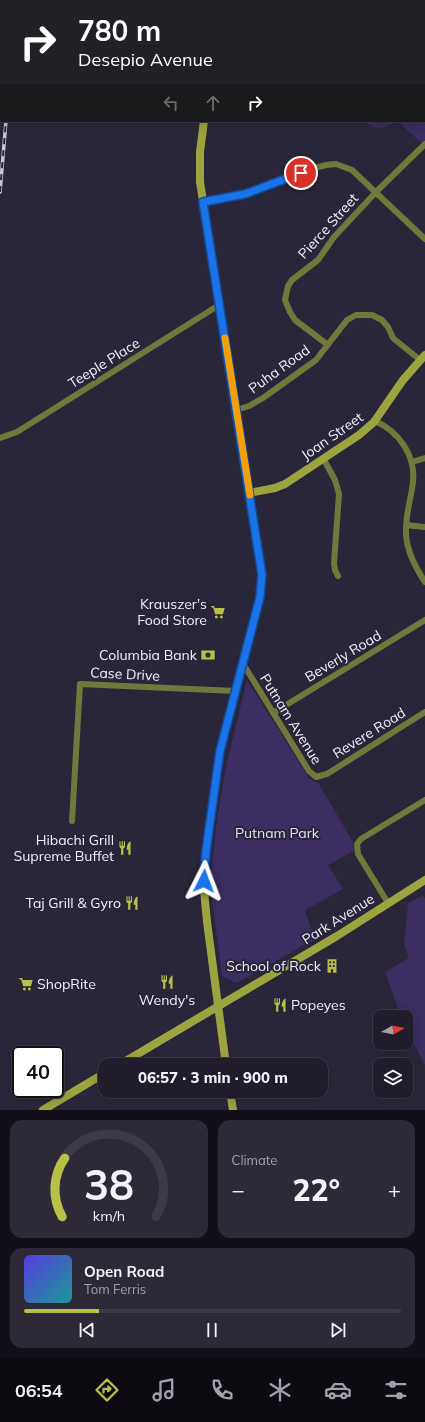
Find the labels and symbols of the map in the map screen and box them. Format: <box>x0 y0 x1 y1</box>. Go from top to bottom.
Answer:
pin <box>284 156 318 190</box>
street label: Pierce Street <box>294 190 362 262</box>
street label: Teeple Place <box>65 334 143 392</box>
street label: Puha Road <box>245 341 313 397</box>
street label: Joan Street <box>298 408 367 464</box>
place label: Krauszer's Food Store <box>137 595 207 629</box>
supermarket icon: Krauszer's Food Store <box>210 604 226 620</box>
street label: Beverly Road <box>302 626 384 686</box>
place label: Columbia Bank <box>99 646 198 664</box>
bank icon: Columbia Bank <box>200 647 216 663</box>
street label: Case Drive <box>90 663 160 685</box>
street label: Putnam Avenue <box>256 670 326 768</box>
street label: Revere Road <box>329 703 409 763</box>
park label: Putnam Park <box>235 824 320 842</box>
place label: Hibachi Grill Supreme Buffet <box>13 831 114 865</box>
restaurant icon: Hibachi Grill Supreme Buffet <box>117 840 133 856</box>
position arrow <box>183 860 225 902</box>
street label: Park Avenue <box>299 890 377 948</box>
place label: Taj Grill & Gyro <box>26 894 121 912</box>
restaurant icon: Taj Grill & Gyro <box>124 895 140 911</box>
place label: School of Rock <box>226 957 322 975</box>
building icon: School of Rock <box>324 958 340 974</box>
restaurant icon: Wendy's <box>159 974 175 990</box>
place label: ShopRite <box>37 975 96 993</box>
supermarket icon: ShopRite <box>18 976 34 992</box>
place label: Wendy's <box>139 991 195 1009</box>
place label: Popeyes <box>291 996 346 1014</box>
restaurant icon: Popeyes <box>272 997 288 1013</box>
north arrow <box>373 1010 413 1050</box>
speed limit sign: 40 <box>12 1046 64 1098</box>

